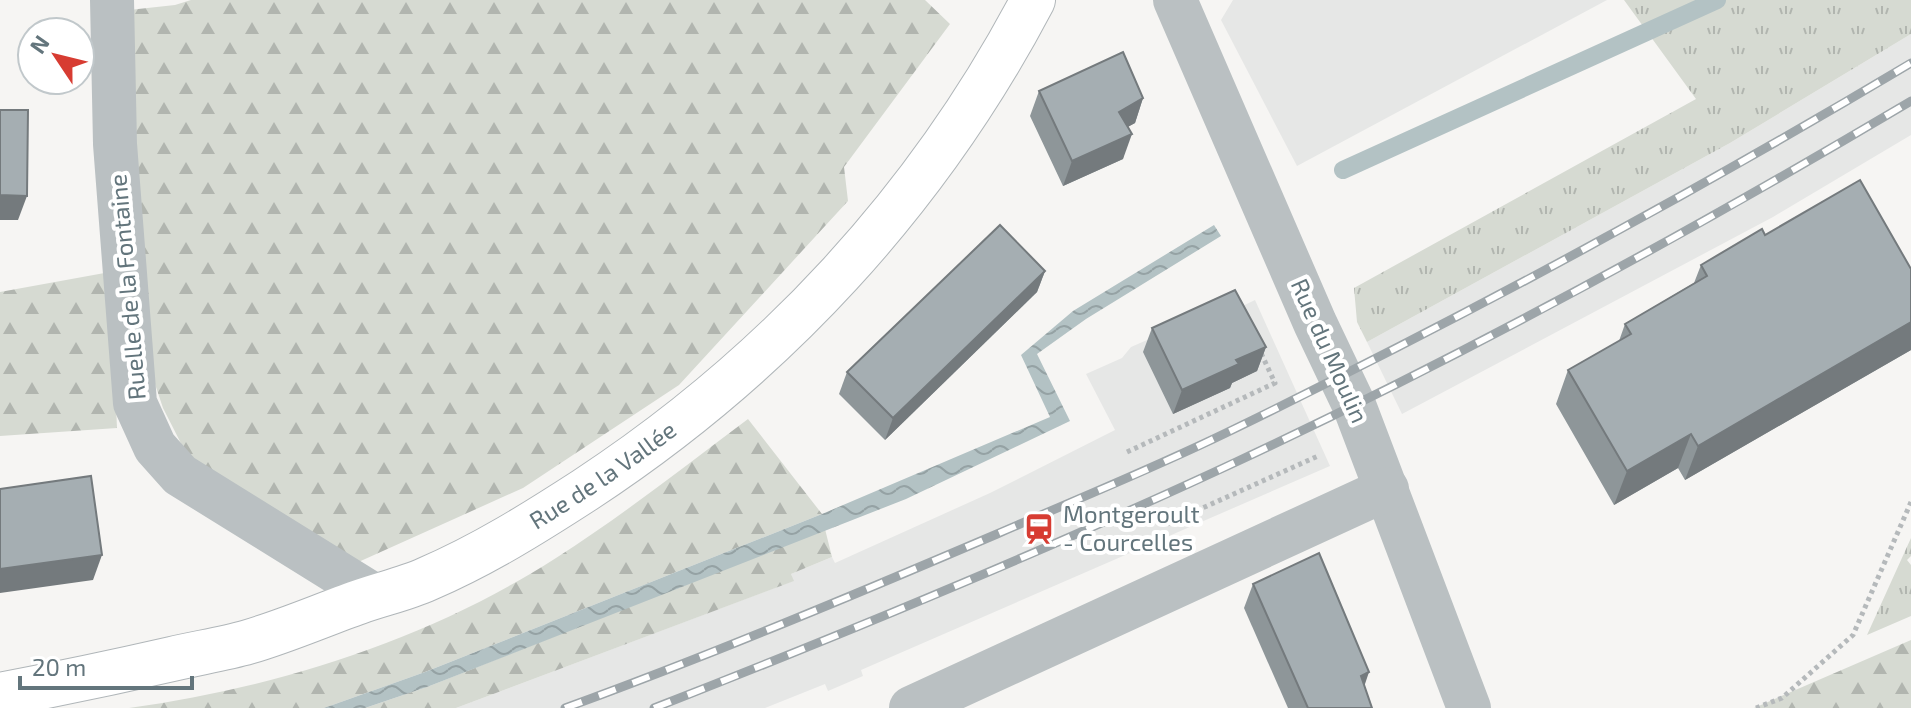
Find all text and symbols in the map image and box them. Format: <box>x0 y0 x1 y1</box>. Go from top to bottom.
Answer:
north arrow <box>16 16 96 96</box>
text: N <box>24 30 54 58</box>
street label: Ruelle de la Fontaine <box>102 173 151 401</box>
street label: Rue du Moulin <box>1286 274 1375 427</box>
street label: Rue de la Vallée <box>524 414 681 535</box>
place label: Montgeroult - Courcelles <box>1063 499 1200 556</box>
station icon: Montgeroult - Courcelles <box>1022 512 1056 546</box>
scale bar <box>20 640 192 690</box>
text: 20 m <box>32 652 86 681</box>

